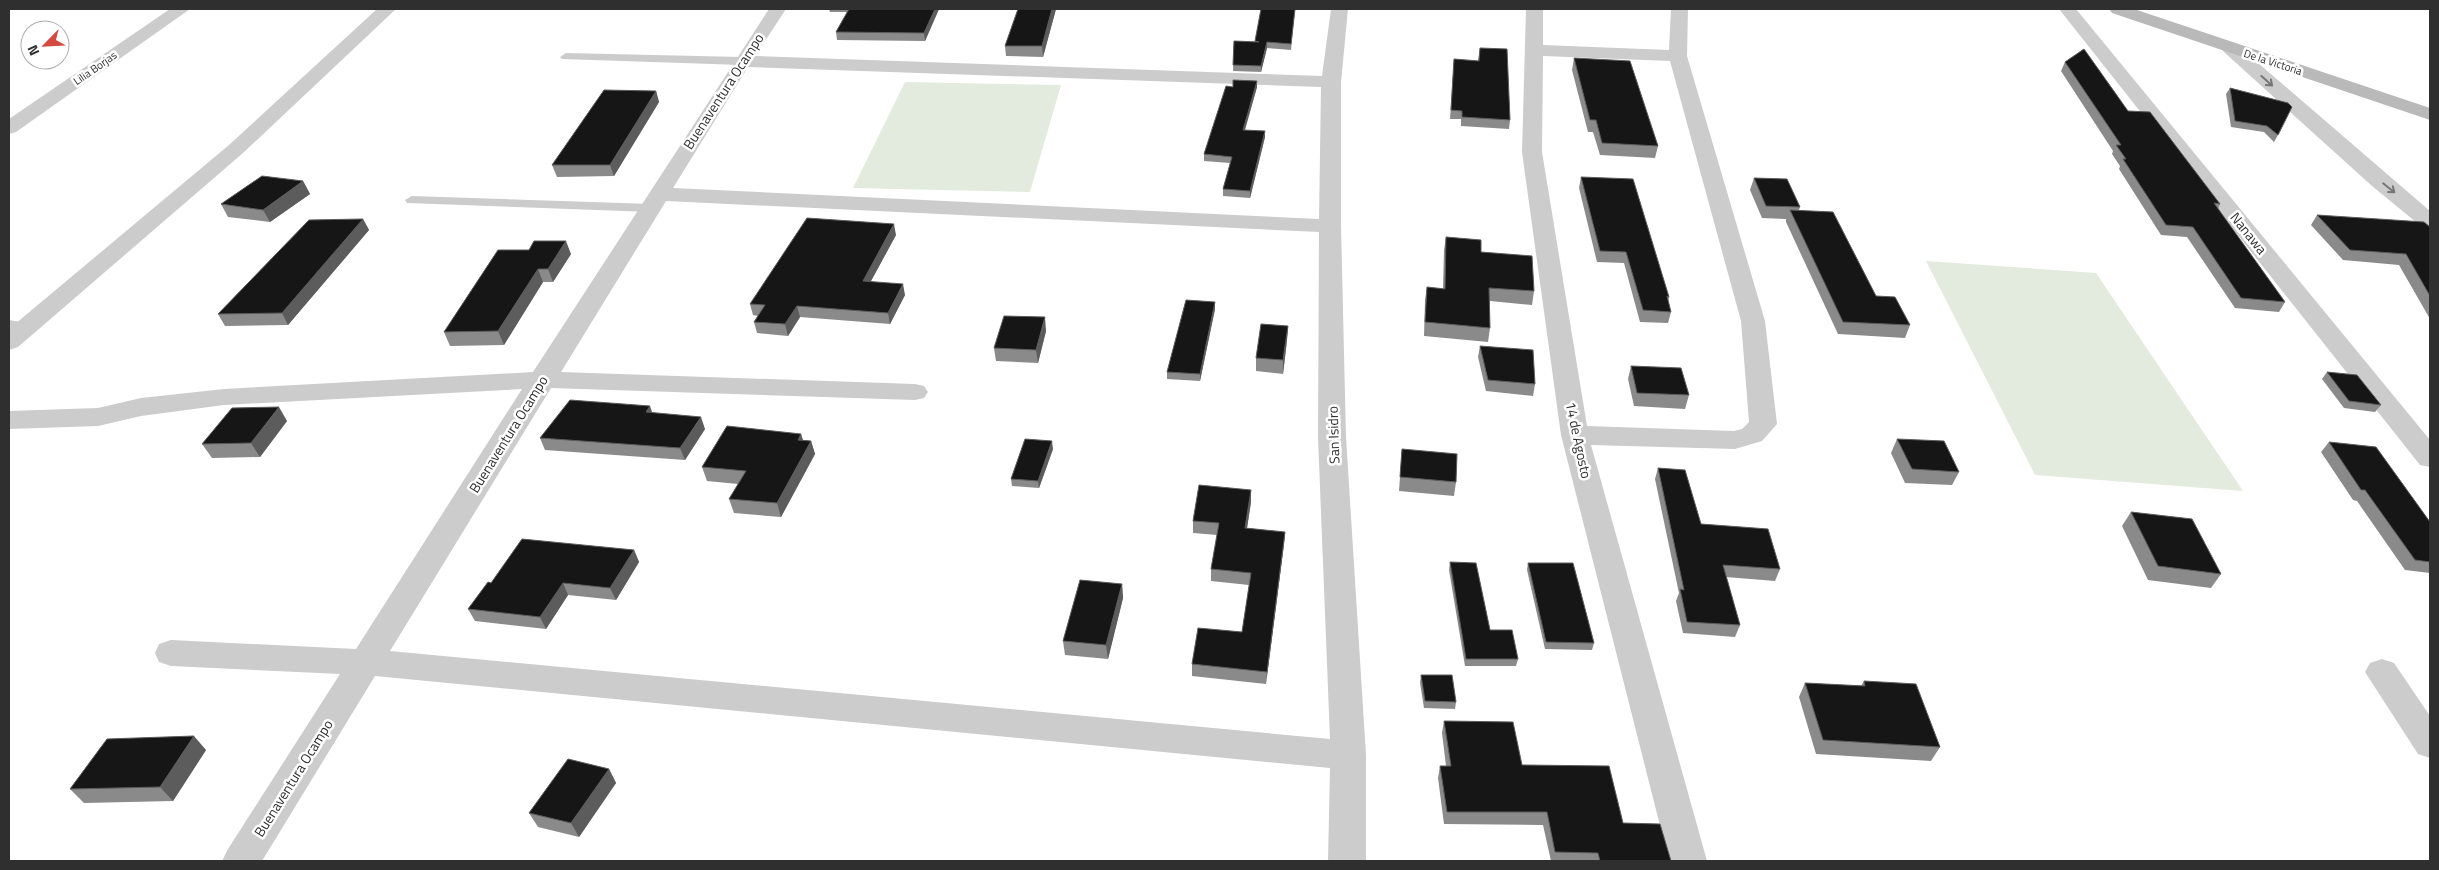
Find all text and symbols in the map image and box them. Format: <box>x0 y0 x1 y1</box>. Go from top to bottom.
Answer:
north arrow <box>20 20 70 70</box>
street label: Buenaventura Ocampo <box>677 29 769 153</box>
text: N <box>21 42 44 59</box>
street label: De la Victoria <box>2242 45 2305 79</box>
street label: Lilia Borjas <box>70 47 120 89</box>
one-way arrow <box>2260 75 2273 86</box>
one-way arrow <box>2382 182 2395 194</box>
street label: Nanawa <box>2226 207 2272 259</box>
street label: Buenaventura Ocampo <box>463 371 553 497</box>
street label: 14 de Agosto <box>1561 400 1597 480</box>
street label: San Isidro <box>1321 406 1345 464</box>
street label: Buenaventura Ocampo <box>248 715 338 841</box>

